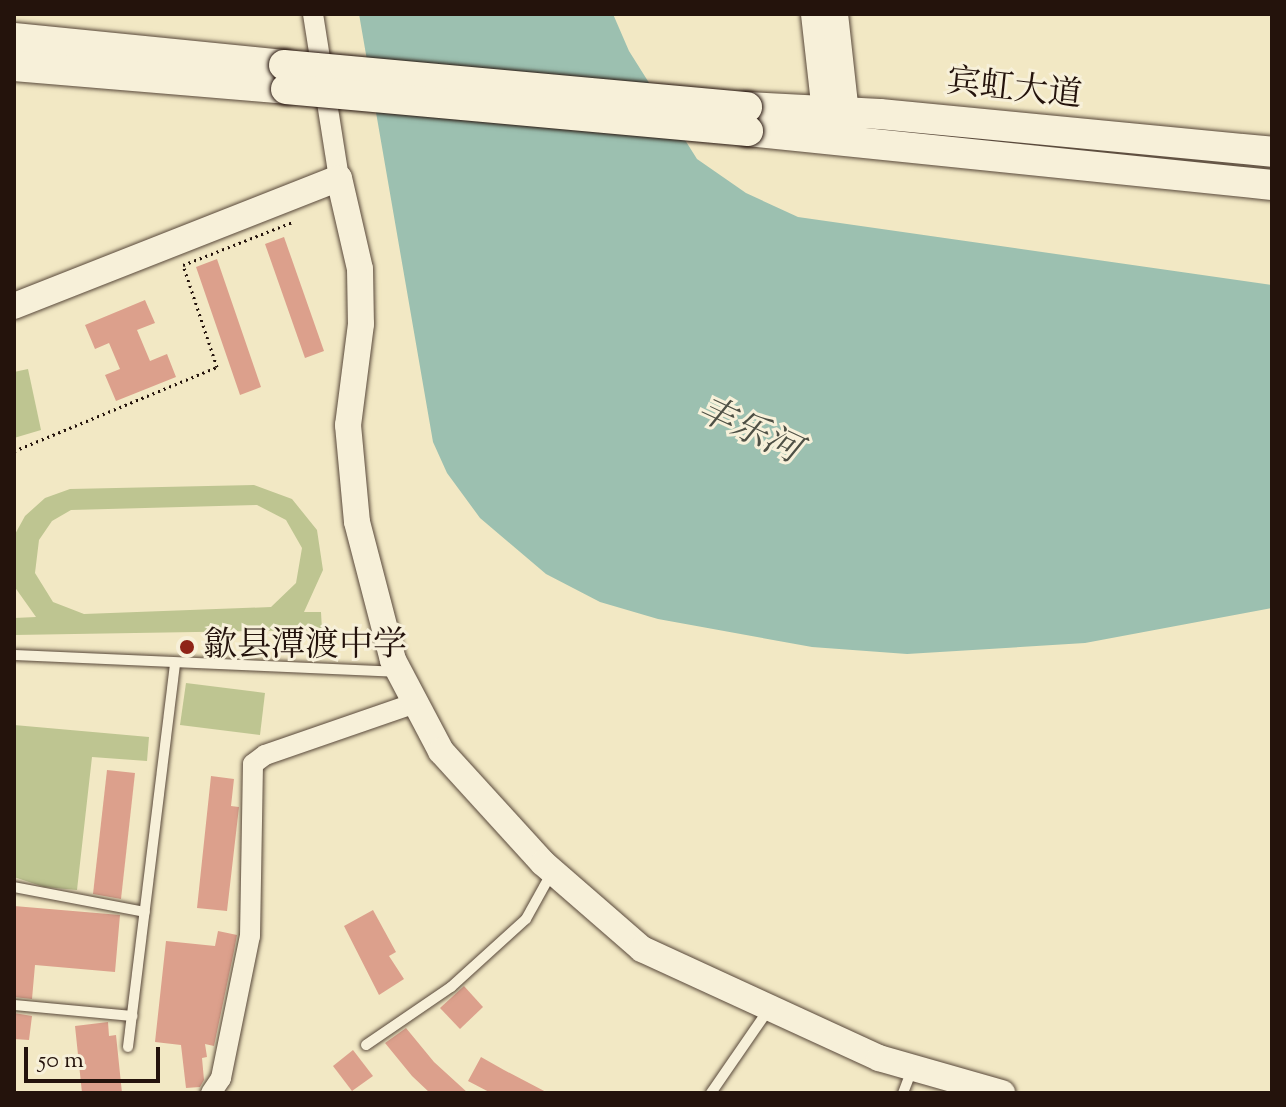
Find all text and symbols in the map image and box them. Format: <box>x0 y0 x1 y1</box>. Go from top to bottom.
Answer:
street label: 宾虹大道 <box>944 63 1084 117</box>
water label: 丰乐河 <box>690 390 806 474</box>
place label: 歙县潭渡中学 <box>203 627 407 667</box>
marker: 歙县潭渡中学 <box>178 638 196 656</box>
scale bar <box>28 1031 164 1081</box>
text: 50 m <box>38 1044 84 1078</box>

